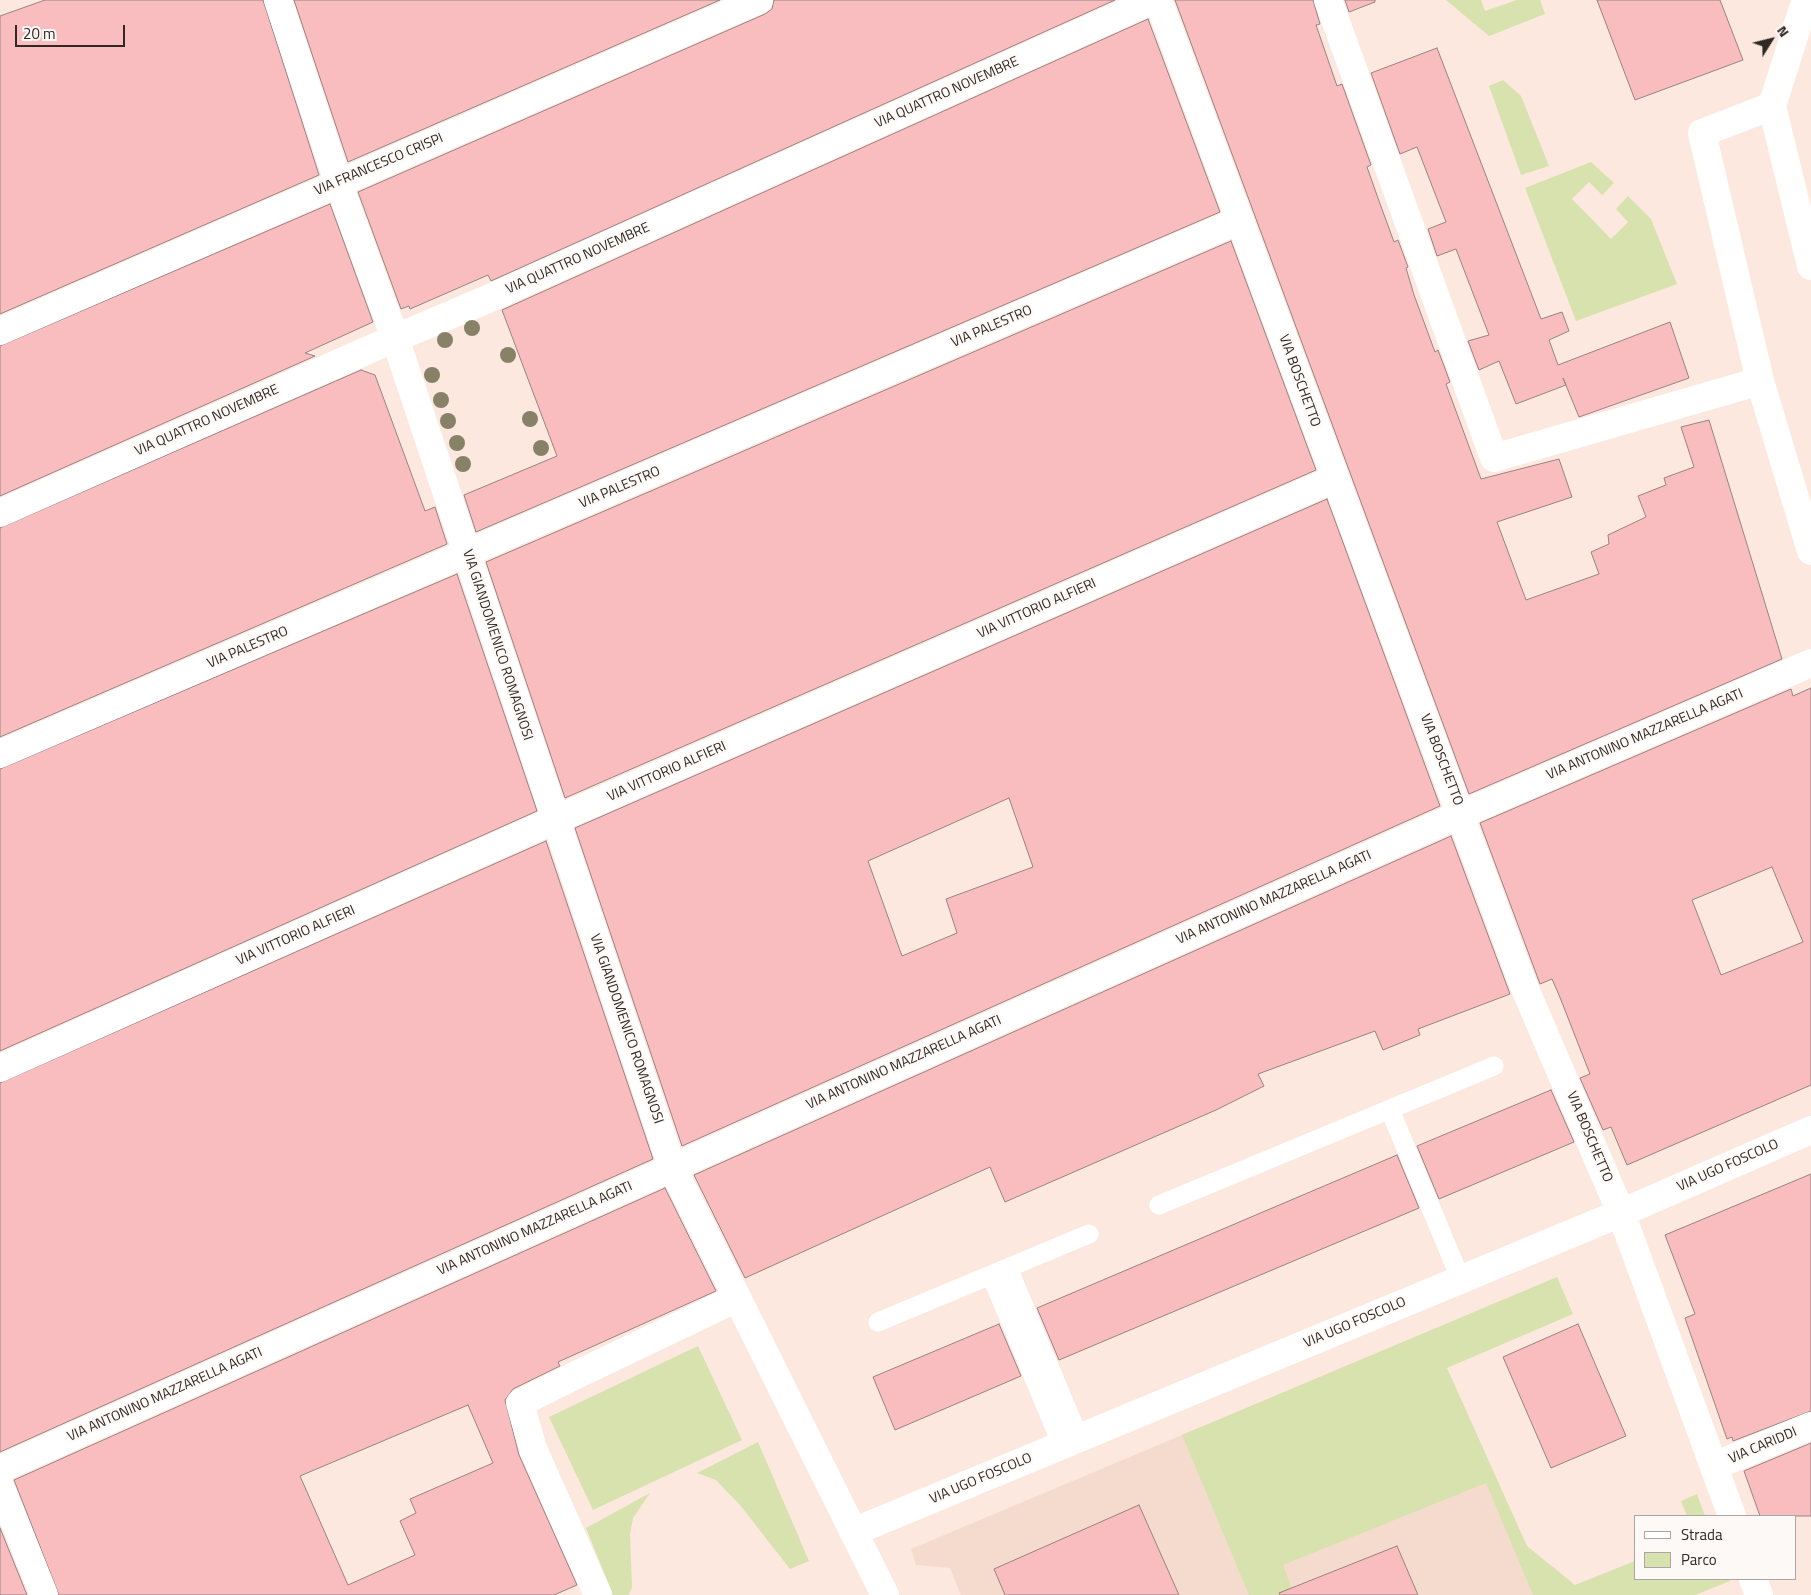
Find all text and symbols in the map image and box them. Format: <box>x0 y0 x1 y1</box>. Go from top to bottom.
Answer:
scale bar <box>18 15 128 47</box>
north arrow <box>1746 15 1796 65</box>
text: N <box>1772 21 1795 41</box>
text: 20 m <box>23 22 56 45</box>
street label: VIA QUATTRO NOVEMBRE <box>872 54 1022 132</box>
street label: VIA FRANCESCO CRISPI <box>312 130 446 200</box>
street label: VIA QUATTRO NOVEMBRE <box>503 220 653 298</box>
street label: VIA PALESTRO <box>949 302 1035 352</box>
street label: VIA BOSCHETTO <box>1275 333 1323 429</box>
street label: VIA QUATTRO NOVEMBRE <box>132 382 282 460</box>
street label: VIA PALESTRO <box>577 463 663 513</box>
street label: VIA GIANDOMENICO ROMAGNOSI <box>458 548 536 742</box>
street label: VIA VITTORIO ALFIERI <box>975 575 1099 643</box>
street label: VIA PALESTRO <box>205 623 291 673</box>
street label: VIA ANTONINO MAZZARELLA AGATI <box>1544 686 1746 784</box>
street label: VIA BOSCHETTO <box>1416 712 1466 808</box>
street label: VIA VITTORIO ALFIERI <box>605 738 729 806</box>
street label: VIA ANTONINO MAZZARELLA AGATI <box>1174 847 1374 949</box>
street label: VIA VITTORIO ALFIERI <box>234 902 358 970</box>
street label: VIA GIANDOMENICO ROMAGNOSI <box>586 932 666 1126</box>
street label: VIA ANTONINO MAZZARELLA AGATI <box>804 1012 1004 1114</box>
street label: VIA BOSCHETTO <box>1562 1089 1616 1185</box>
street label: VIA UGO FOSCOLO <box>1675 1136 1781 1196</box>
street label: VIA ANTONINO MAZZARELLA AGATI <box>435 1178 635 1280</box>
street label: VIA UGO FOSCOLO <box>1301 1294 1409 1352</box>
street label: VIA ANTONINO MAZZARELLA AGATI <box>65 1344 265 1446</box>
street label: VIA CARIDDI <box>1726 1424 1800 1468</box>
street label: VIA UGO FOSCOLO <box>927 1450 1035 1508</box>
legend <box>1634 1515 1796 1580</box>
text: Strada <box>1681 1523 1722 1546</box>
text: Parco <box>1681 1548 1717 1571</box>

